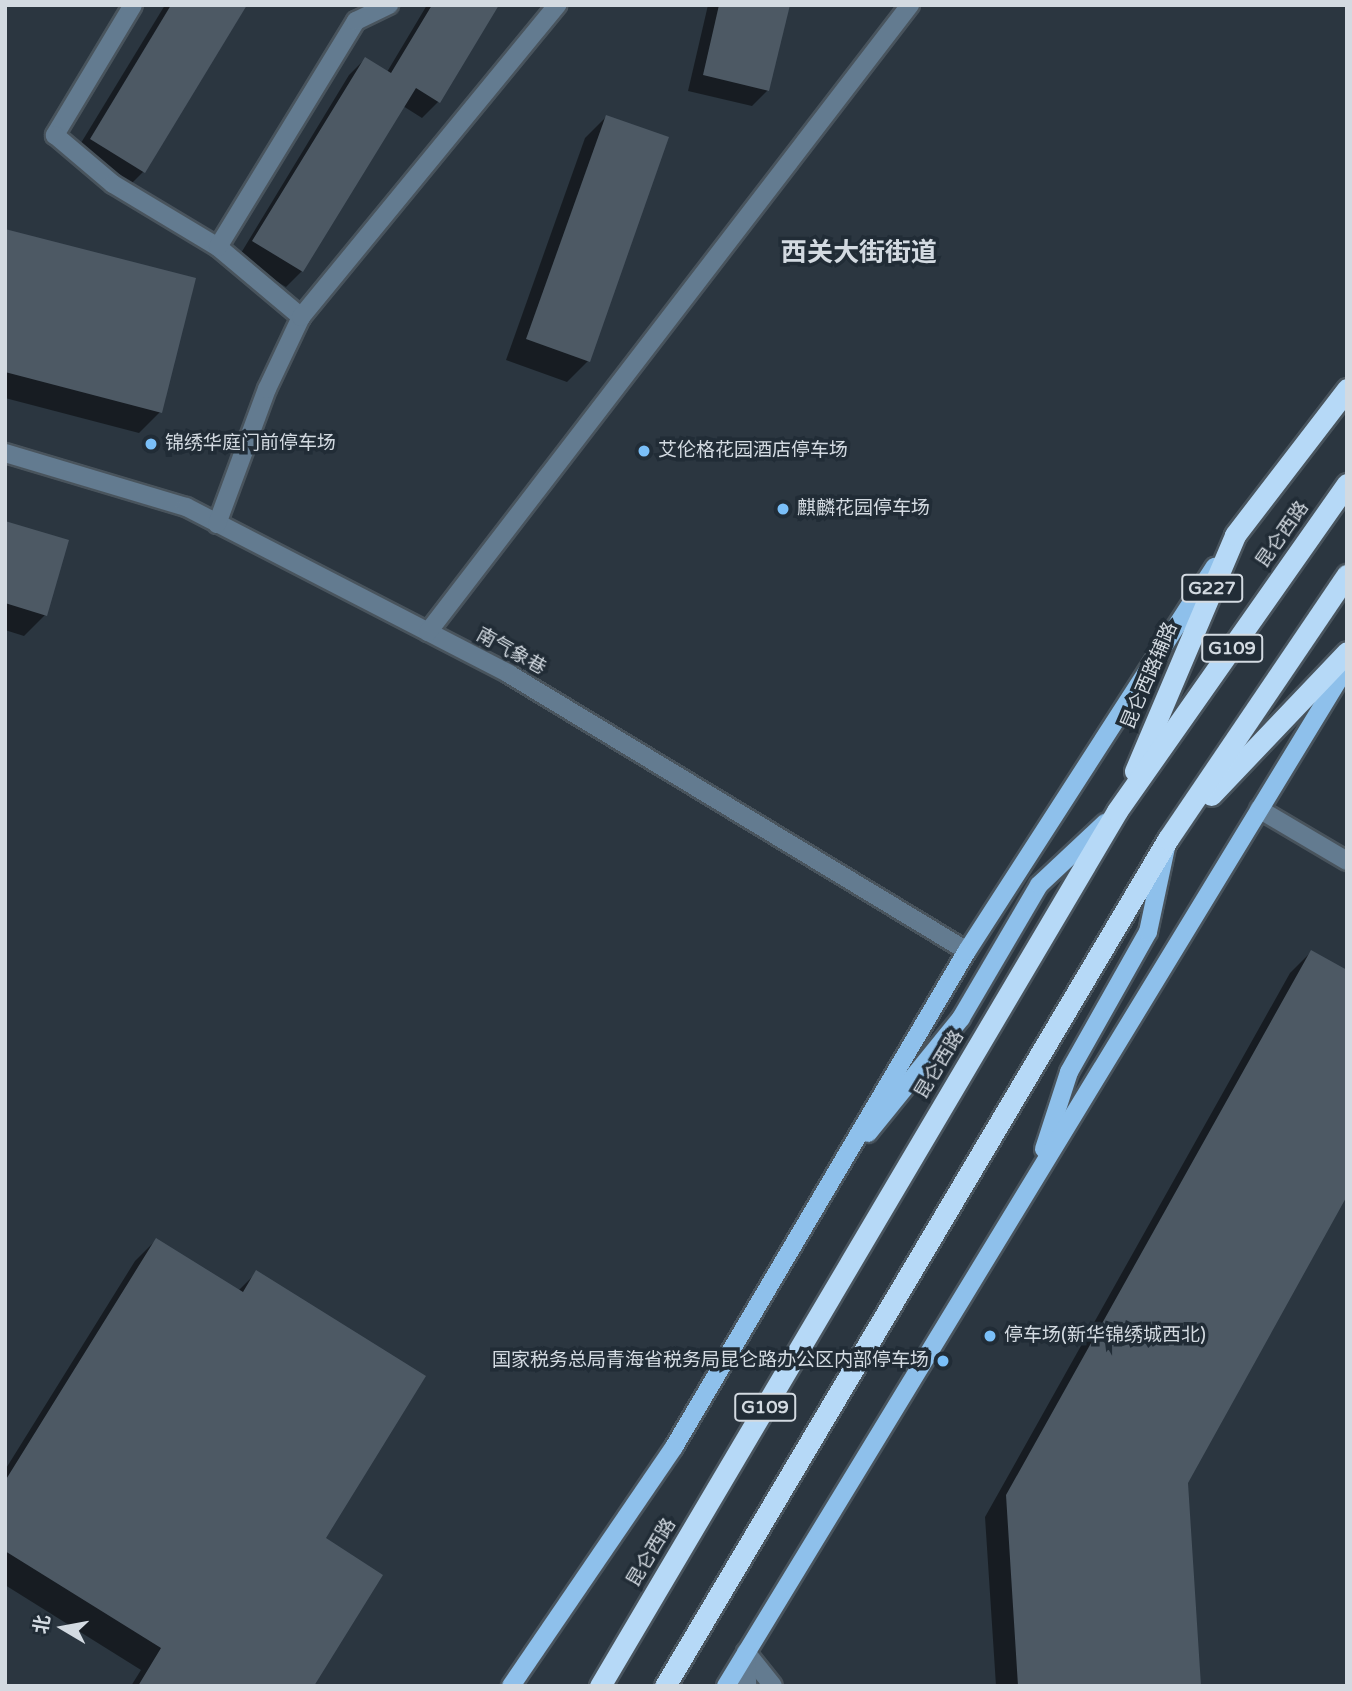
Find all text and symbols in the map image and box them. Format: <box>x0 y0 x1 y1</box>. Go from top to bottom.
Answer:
district label: 西关大街街道 <box>781 237 937 269</box>
place label: 锦绣华庭门前停车场 <box>165 433 336 455</box>
marker: 锦绣华庭门前停车场 <box>143 436 159 452</box>
place label: 艾伦格花园酒店停车场 <box>658 440 848 462</box>
marker: 艾伦格花园酒店停车场 <box>636 443 652 459</box>
street label: 昆仑西路 <box>1252 497 1314 573</box>
place label: 麒麟花园停车场 <box>797 498 930 520</box>
marker: 麒麟花园停车场 <box>775 501 791 517</box>
road number: G227 <box>1180 574 1244 602</box>
street label: 昆仑西路辅路 <box>1117 619 1183 733</box>
street label: 南气象巷 <box>472 624 550 680</box>
road number: G109 <box>1200 634 1264 662</box>
street label: 昆仑西路 <box>911 1027 969 1103</box>
place label: 停车场(新华锦绣城西北) <box>1004 1325 1206 1347</box>
marker: 停车场(新华锦绣城西北) <box>982 1328 998 1344</box>
place label: 国家税务总局青海省税务局昆仑路办公区内部停车场 <box>492 1350 929 1372</box>
marker: 国家税务总局青海省税务局昆仑路办公区内部停车场 <box>935 1353 951 1369</box>
road number: G109 <box>734 1392 796 1422</box>
street label: 昆仑西路 <box>623 1515 681 1591</box>
north arrow <box>28 1593 98 1663</box>
text: 北 <box>30 1613 55 1636</box>

